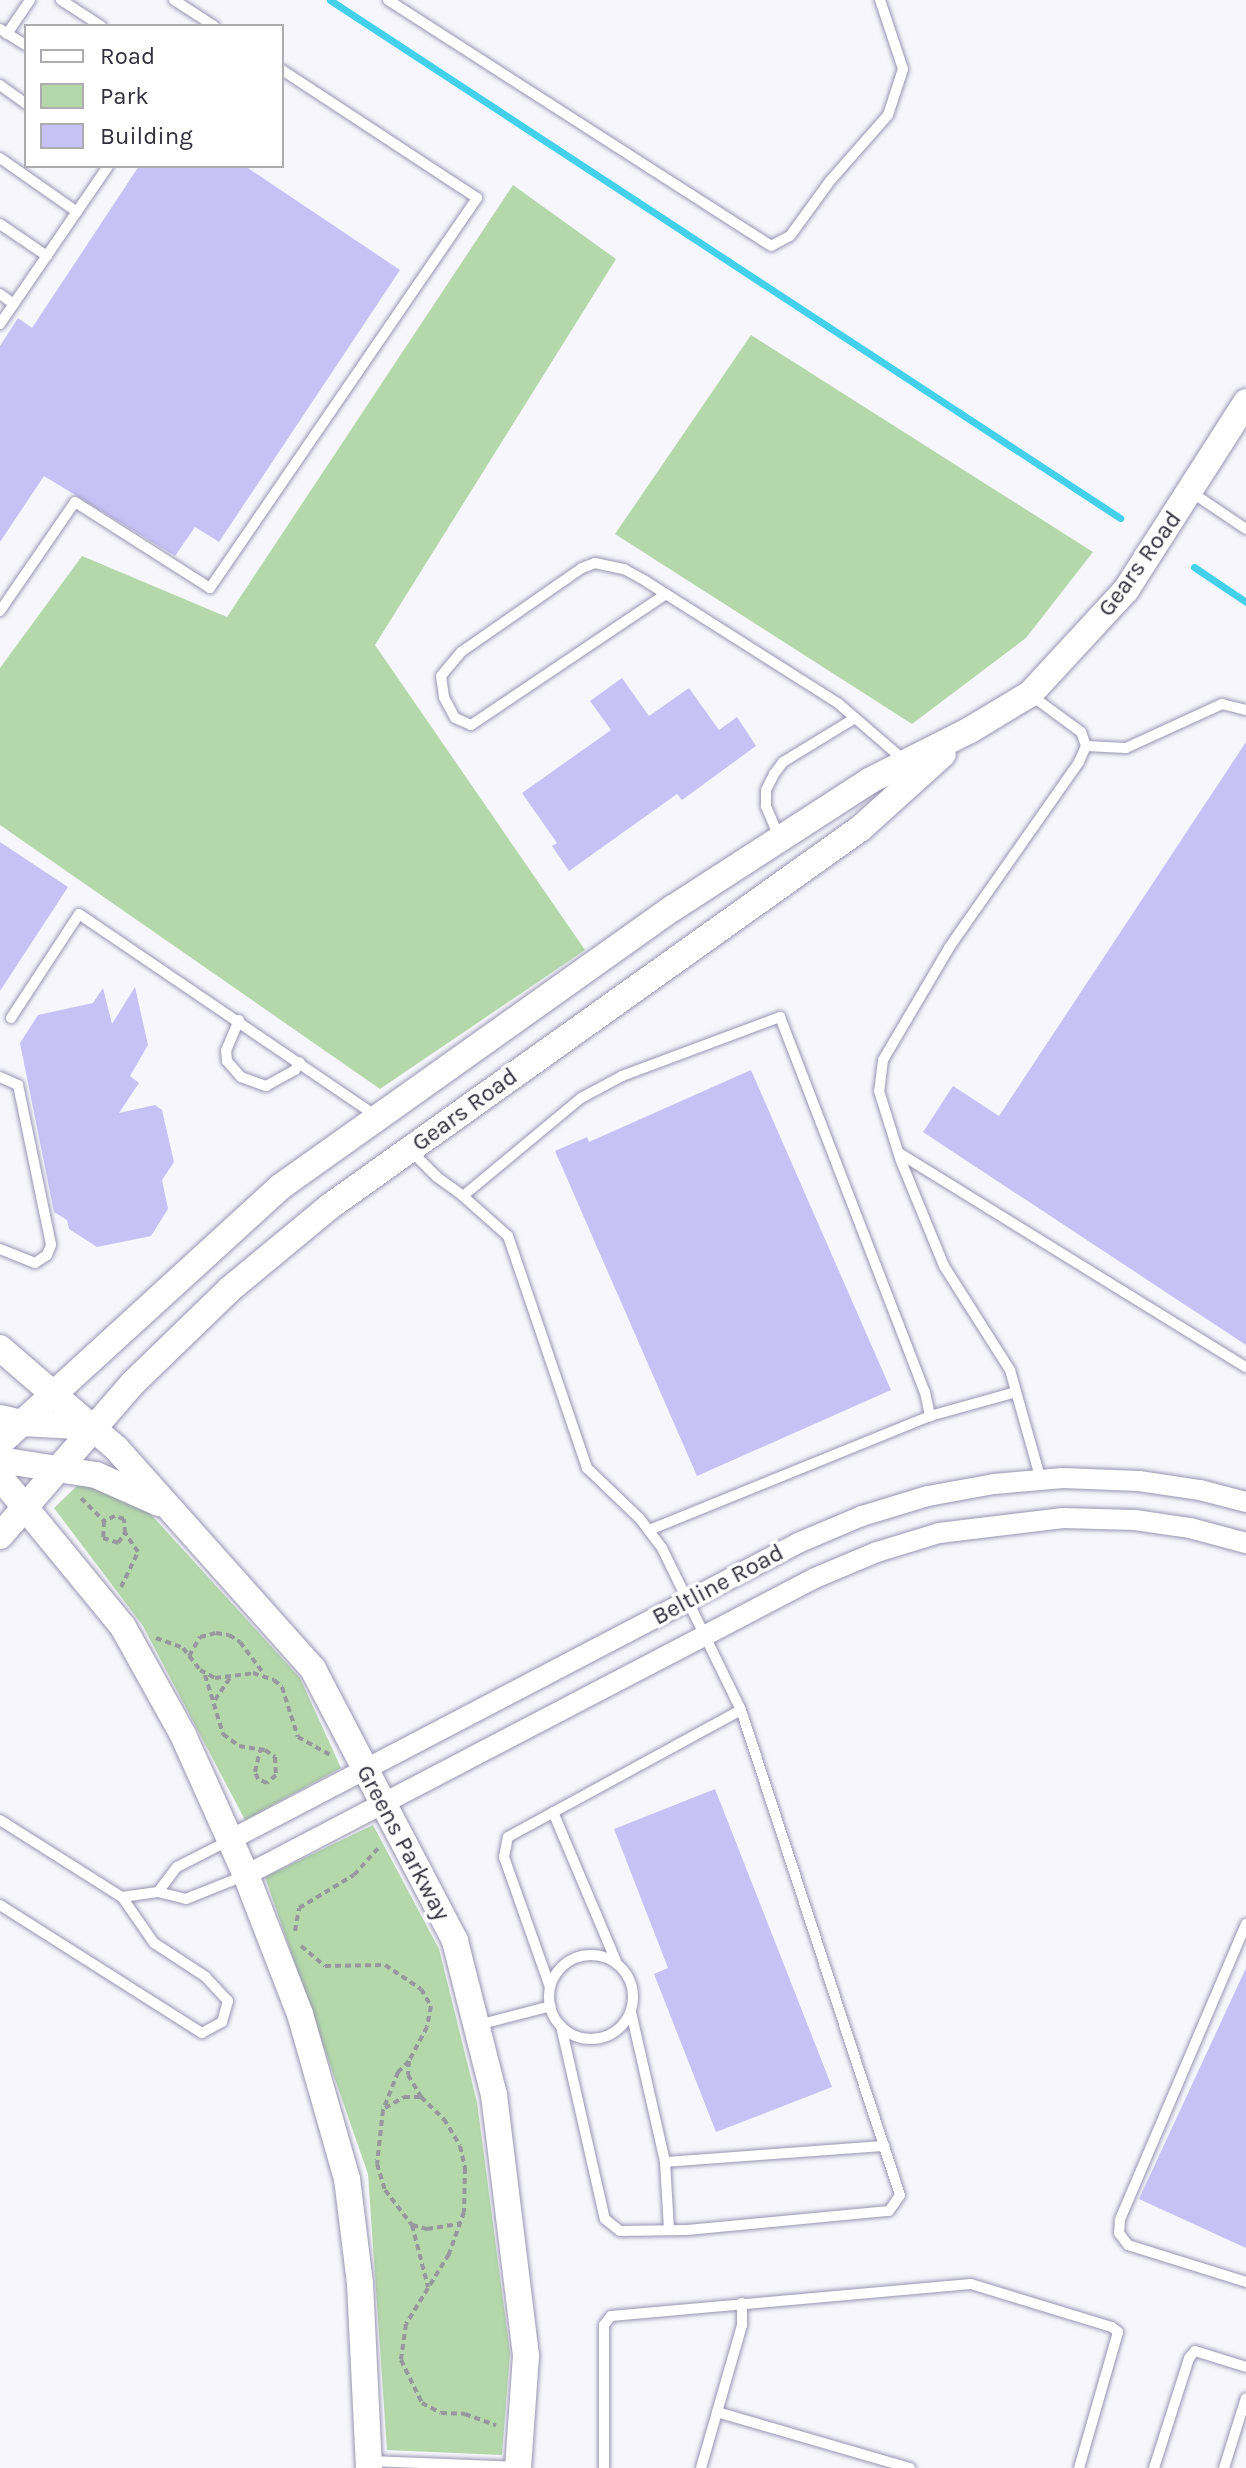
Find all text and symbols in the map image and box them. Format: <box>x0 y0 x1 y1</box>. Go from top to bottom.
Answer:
legend <box>24 24 284 168</box>
text: Road <box>100 42 155 70</box>
text: Park <box>100 82 149 110</box>
text: Building <box>100 122 193 150</box>
street label: Gears Road <box>1092 506 1188 622</box>
street label: Gears Road <box>407 1062 523 1158</box>
street label: Beltline Road <box>647 1538 789 1632</box>
street label: Greens Parkway <box>350 1760 456 1926</box>

